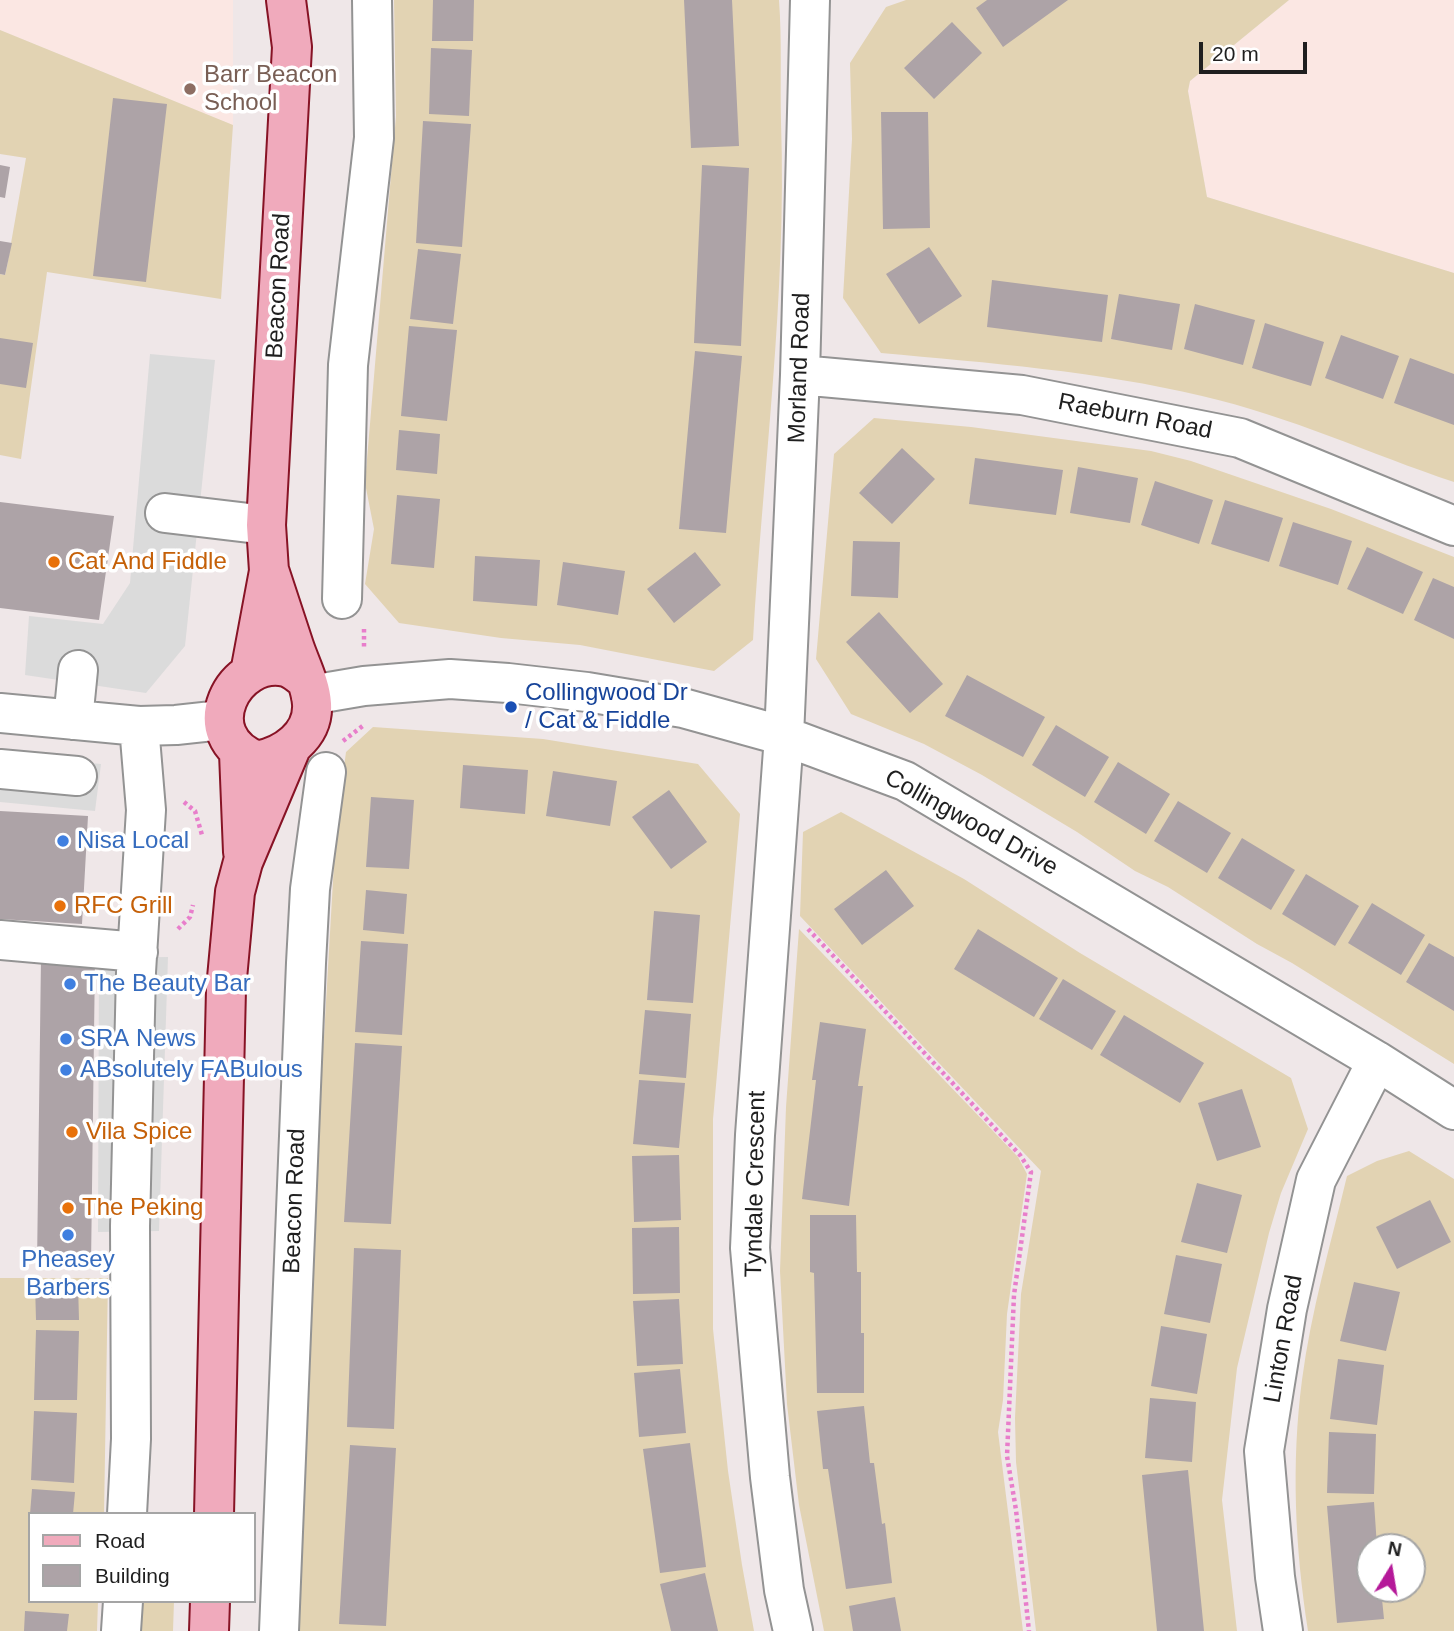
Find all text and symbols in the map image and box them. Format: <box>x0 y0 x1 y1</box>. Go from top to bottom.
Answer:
scale bar <box>1202 28 1310 72</box>
text: 20 m <box>1212 42 1259 65</box>
place label: Barr Beacon School <box>204 61 337 117</box>
marker: Barr Beacon School <box>182 81 198 97</box>
street label: Beacon Road <box>261 213 297 359</box>
street label: Morland Road <box>783 292 817 444</box>
street label: Raeburn Road <box>1056 388 1214 446</box>
place label: Cat And Fiddle <box>68 548 227 576</box>
marker: Cat And Fiddle <box>46 554 62 570</box>
place label: Collingwood Dr / Cat & Fiddle <box>525 679 688 735</box>
marker: Collingwood Dr / Cat & Fiddle <box>503 699 519 715</box>
street label: Collingwood Drive <box>879 764 1063 882</box>
place label: Nisa Local <box>77 827 189 855</box>
marker: Nisa Local <box>55 833 71 849</box>
place label: RFC Grill <box>74 892 173 920</box>
marker: RFC Grill <box>52 898 68 914</box>
place label: The Beauty Bar <box>84 970 251 998</box>
marker: The Beauty Bar <box>62 976 78 992</box>
place label: SRA News <box>80 1025 196 1053</box>
marker: SRA News <box>58 1031 74 1047</box>
place label: ABsolutely FABulous <box>80 1056 303 1084</box>
marker: ABsolutely FABulous <box>58 1062 74 1078</box>
street label: Tyndale Crescent <box>740 1090 772 1278</box>
place label: Vila Spice <box>86 1118 192 1146</box>
marker: Vila Spice <box>64 1124 80 1140</box>
street label: Beacon Road <box>278 1128 312 1274</box>
place label: The Peking <box>82 1194 203 1222</box>
marker: The Peking <box>60 1200 76 1216</box>
marker: Pheasey Barbers <box>60 1227 76 1243</box>
place label: Pheasey Barbers <box>21 1246 115 1302</box>
street label: Linton Road <box>1259 1273 1309 1405</box>
legend <box>28 1512 256 1603</box>
text: Road <box>95 1529 145 1552</box>
north arrow <box>1356 1533 1426 1603</box>
text: N <box>1386 1537 1403 1560</box>
text: Building <box>95 1564 170 1587</box>

